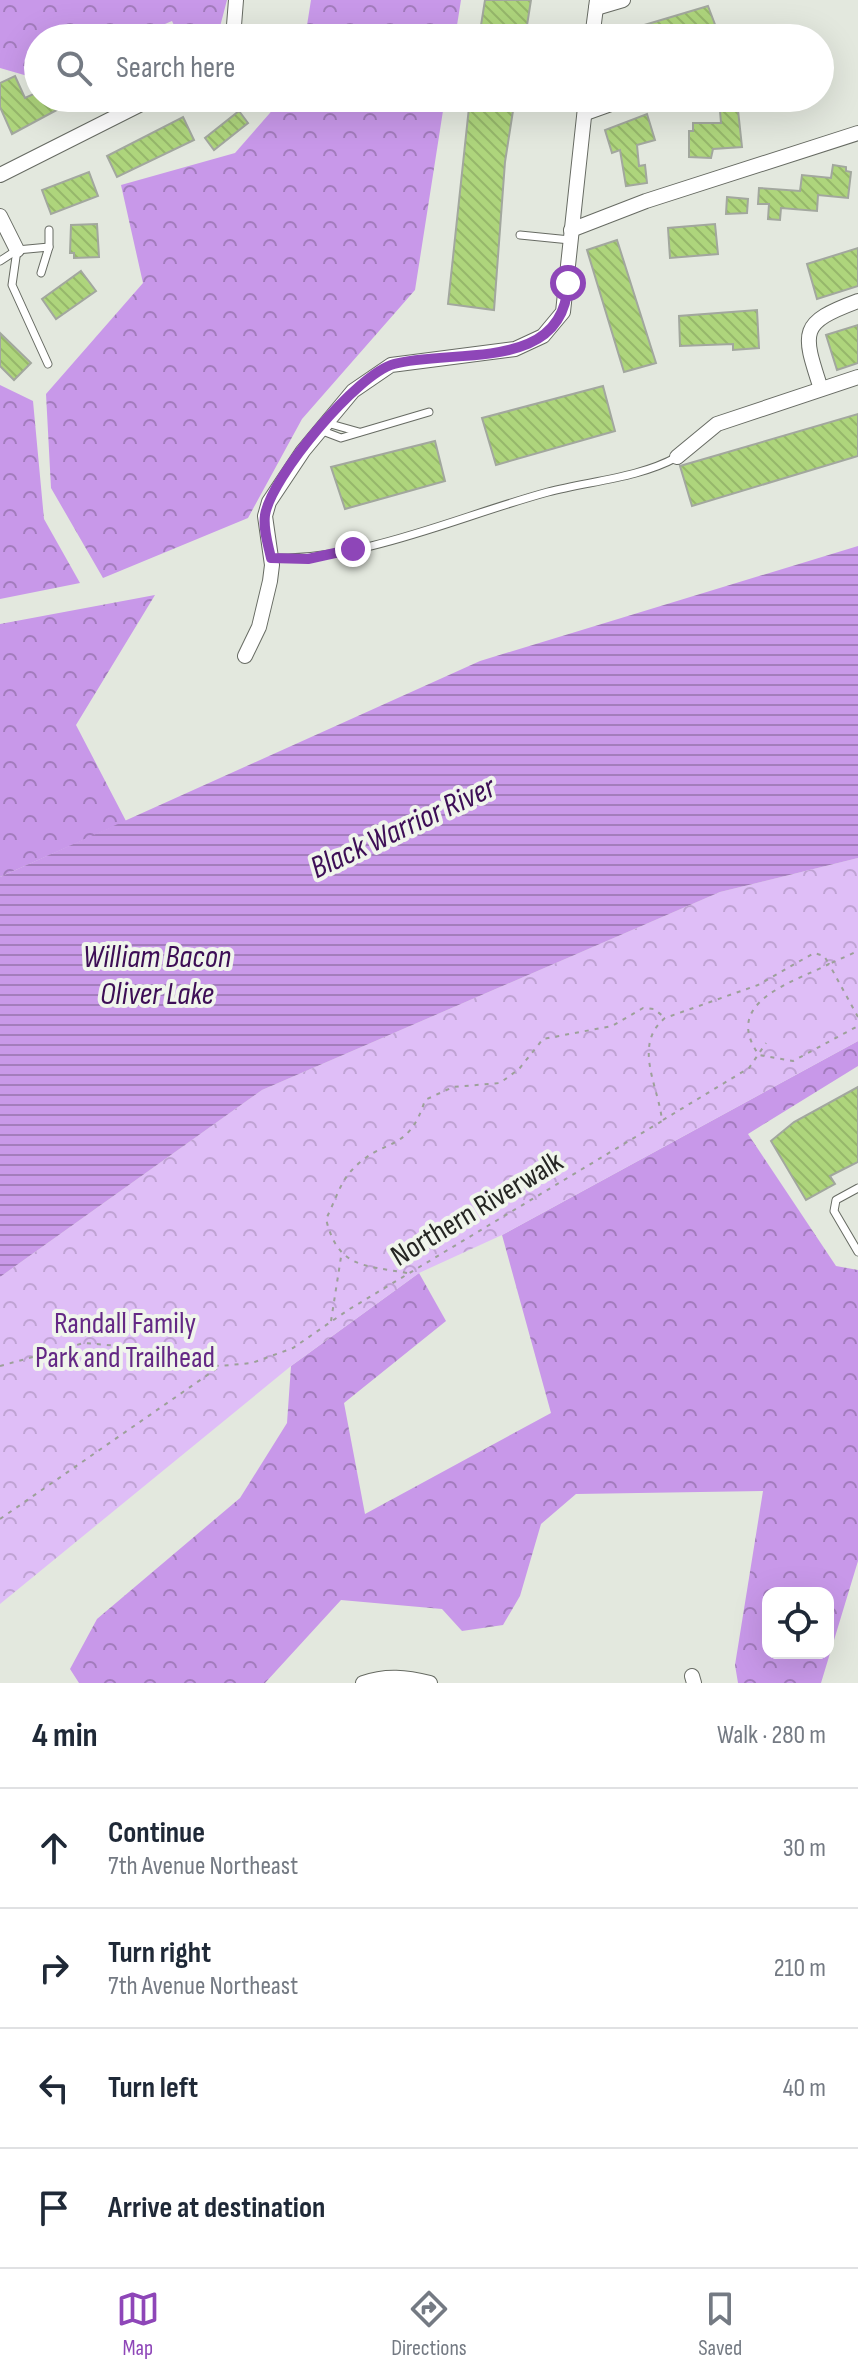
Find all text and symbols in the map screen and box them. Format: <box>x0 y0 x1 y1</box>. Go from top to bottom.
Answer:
search box <box>24 24 834 112</box>
icon: search <box>52 46 96 90</box>
text: Search here <box>116 50 235 86</box>
route start <box>550 265 586 301</box>
route end <box>335 531 371 567</box>
water label: Black Warrior River <box>304 768 503 888</box>
water label: William Bacon Oliver Lake <box>83 938 231 1014</box>
street label: Northern Riverwalk <box>385 1143 570 1274</box>
park label: Randall Family Park and Trailhead <box>35 1306 215 1376</box>
map controls <box>762 1587 834 1659</box>
button: locate <box>762 1587 834 1659</box>
text: 4 min <box>32 1715 98 1756</box>
text: Walk · 280 m <box>717 1720 826 1751</box>
text: Continue <box>108 1815 205 1851</box>
icon: ahead <box>32 1826 76 1870</box>
text: 30 m <box>783 1833 826 1864</box>
text: 7th Avenue Northeast <box>108 1851 298 1882</box>
text: Turn right <box>108 1935 211 1971</box>
icon: right <box>32 1946 76 1990</box>
text: 210 m <box>774 1953 826 1984</box>
text: 7th Avenue Northeast <box>108 1971 298 2002</box>
icon: left <box>32 2066 76 2110</box>
text: Turn left <box>108 2070 198 2106</box>
text: 40 m <box>783 2073 826 2104</box>
icon: arrive <box>32 2186 76 2230</box>
text: Arrive at destination <box>108 2190 325 2226</box>
tab: Map <box>116 2287 160 2362</box>
tab: Directions <box>391 2287 467 2362</box>
tab: Saved <box>698 2287 742 2362</box>

